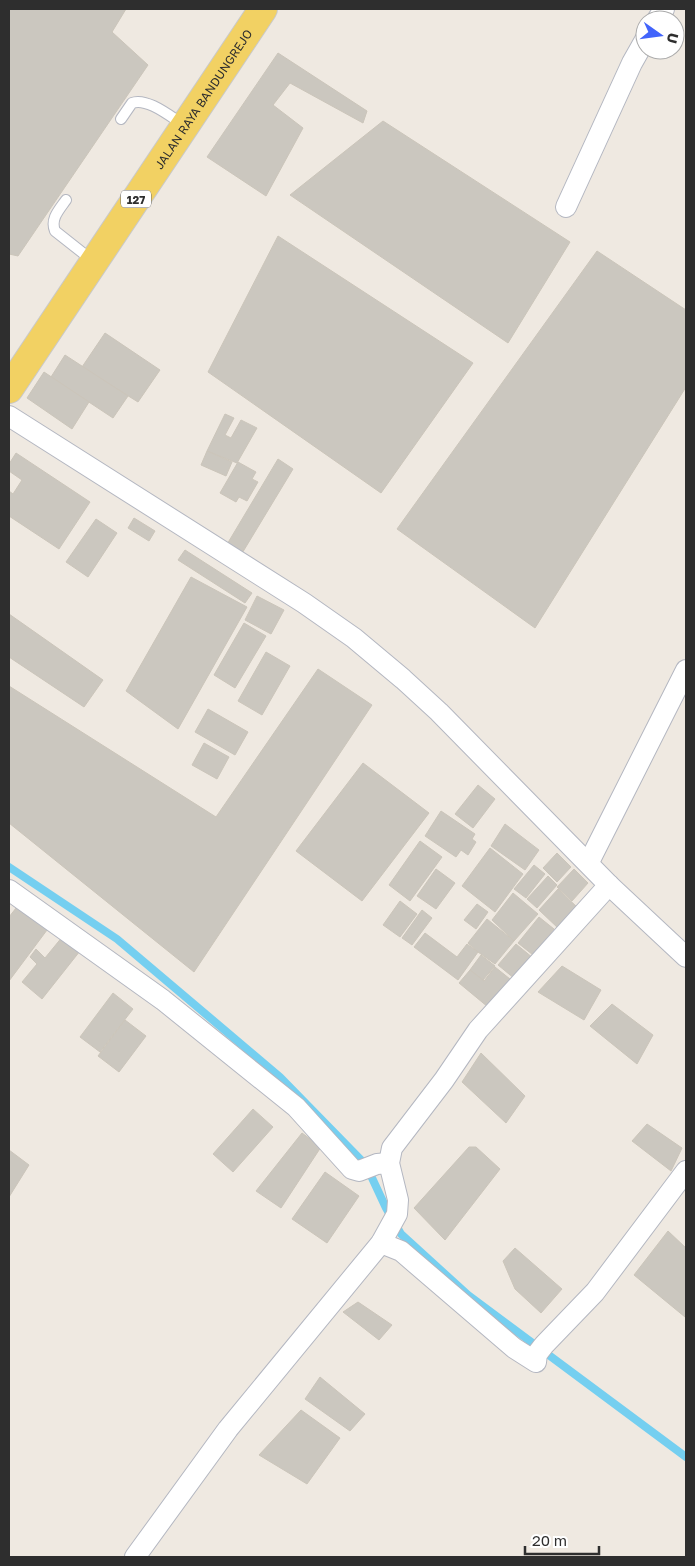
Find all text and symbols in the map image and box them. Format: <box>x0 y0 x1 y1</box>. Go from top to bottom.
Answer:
north arrow <box>635 10 685 60</box>
street label: JALAN RAYA BANDUNGREJO <box>151 26 255 172</box>
text: U <box>664 31 683 45</box>
road number: 127 <box>121 190 151 208</box>
scale bar <box>525 1524 599 1556</box>
text: 20 m <box>532 1531 567 1549</box>

